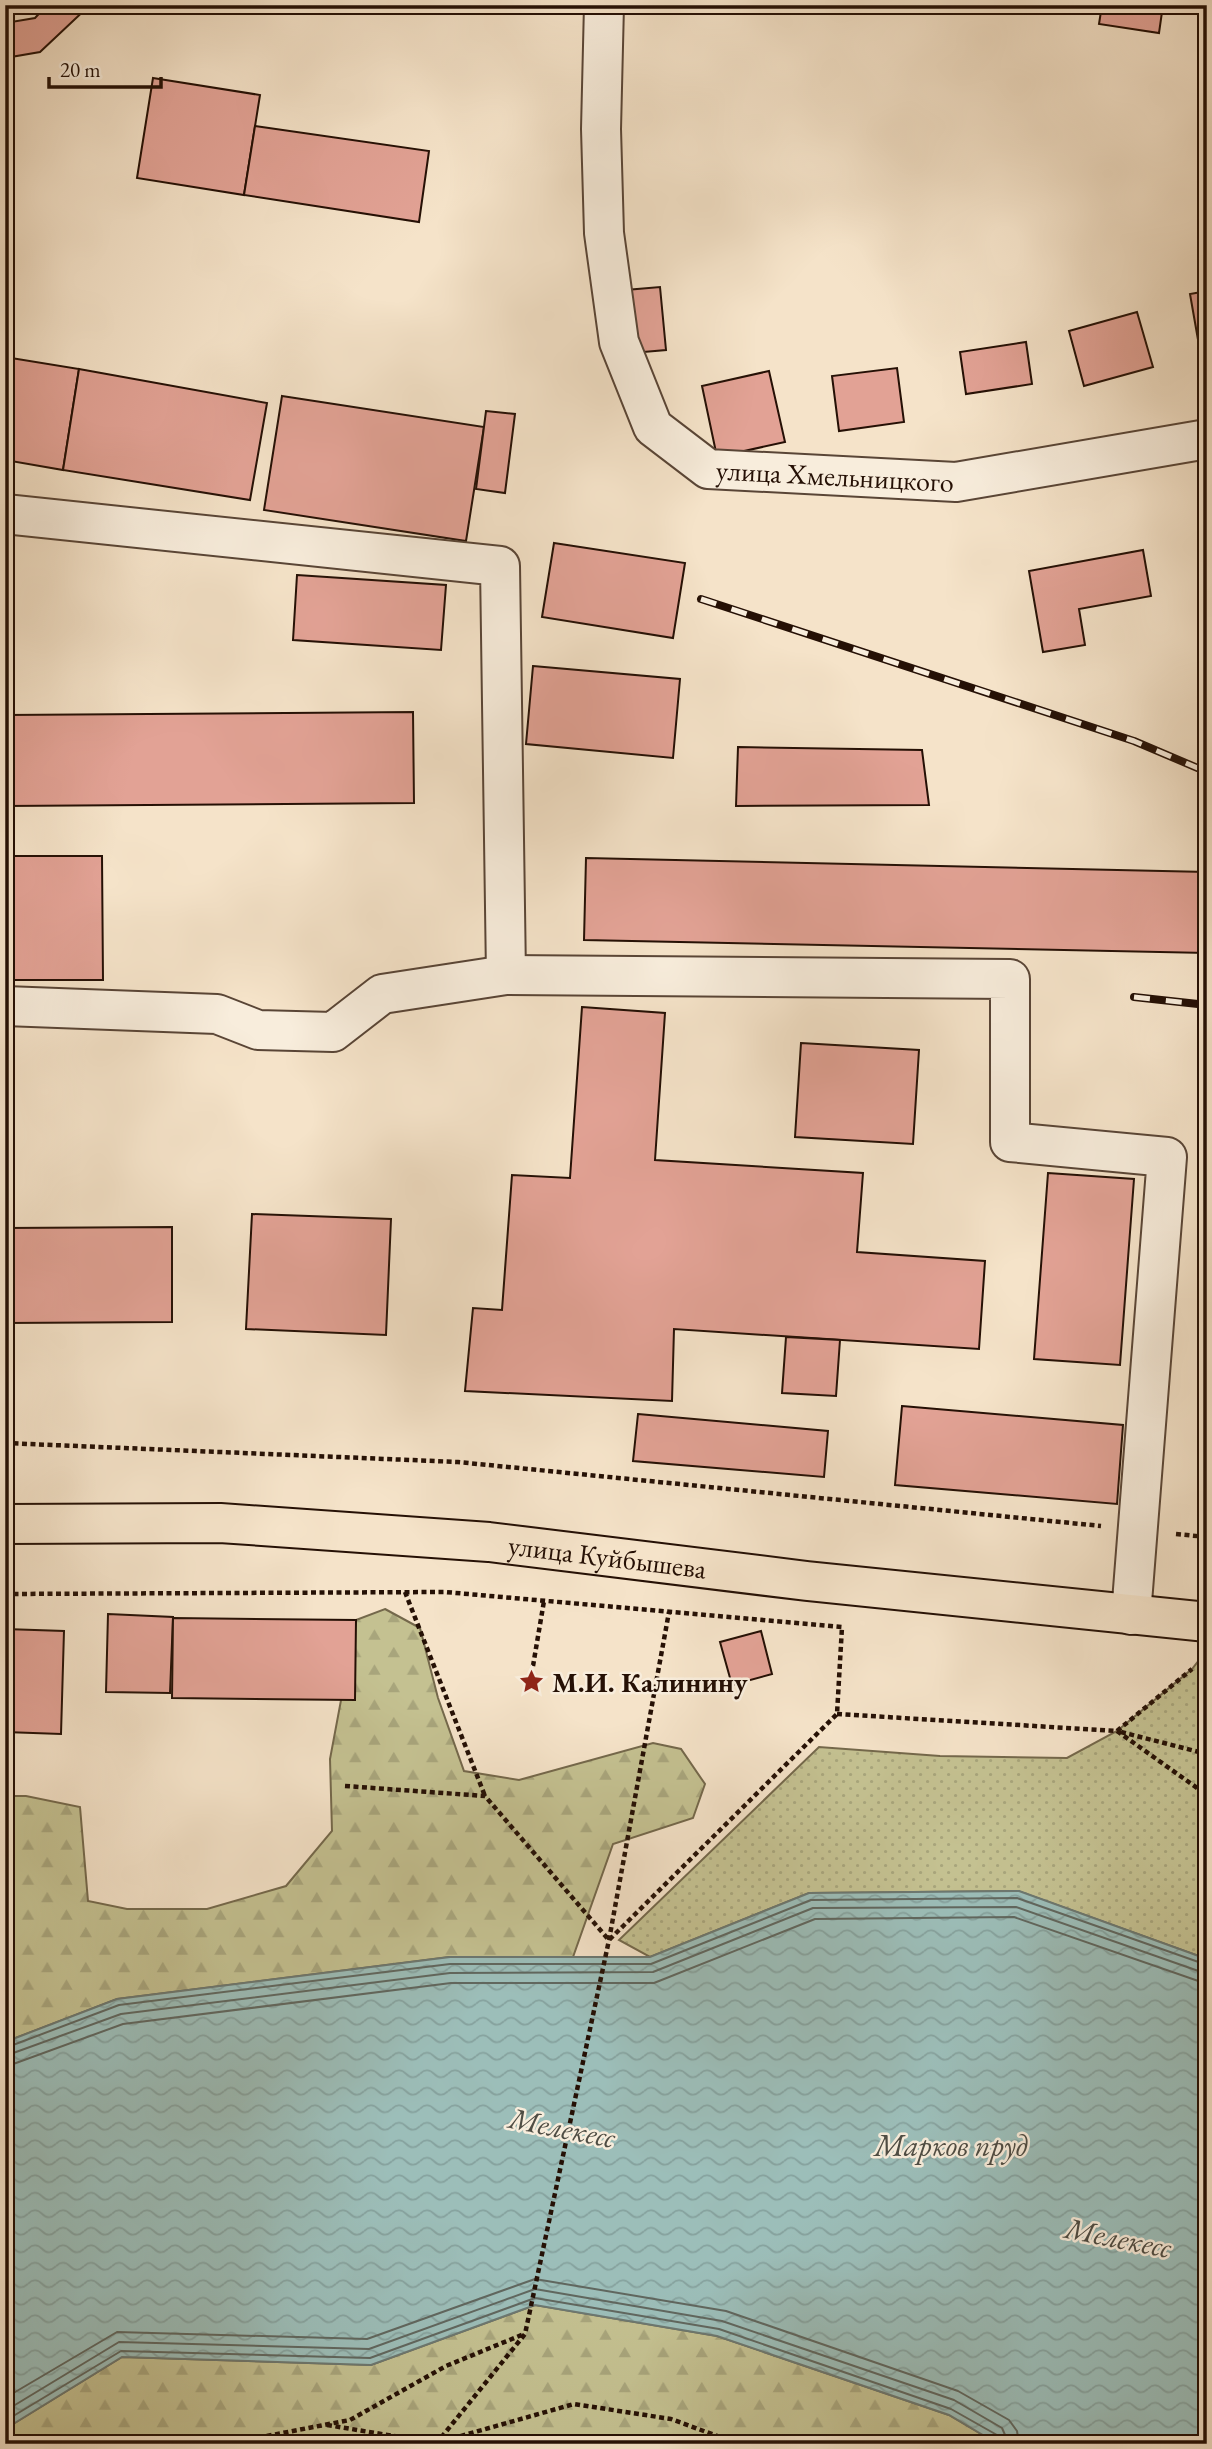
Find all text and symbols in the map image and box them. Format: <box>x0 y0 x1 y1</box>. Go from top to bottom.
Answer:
scale bar <box>49 46 161 90</box>
text: 20 m <box>60 56 101 83</box>
street label: улица Хмельницкого <box>715 451 955 500</box>
street label: улица Куйбышева <box>506 1527 709 1587</box>
place label: М.И. Калинину <box>552 1664 748 1700</box>
place icon: М.И. Калинину <box>518 1668 546 1696</box>
water label: Мелекесс <box>504 2098 619 2157</box>
water label: Марков пруд <box>872 2126 1028 2165</box>
water label: Мелекесс <box>1060 2208 1175 2267</box>

